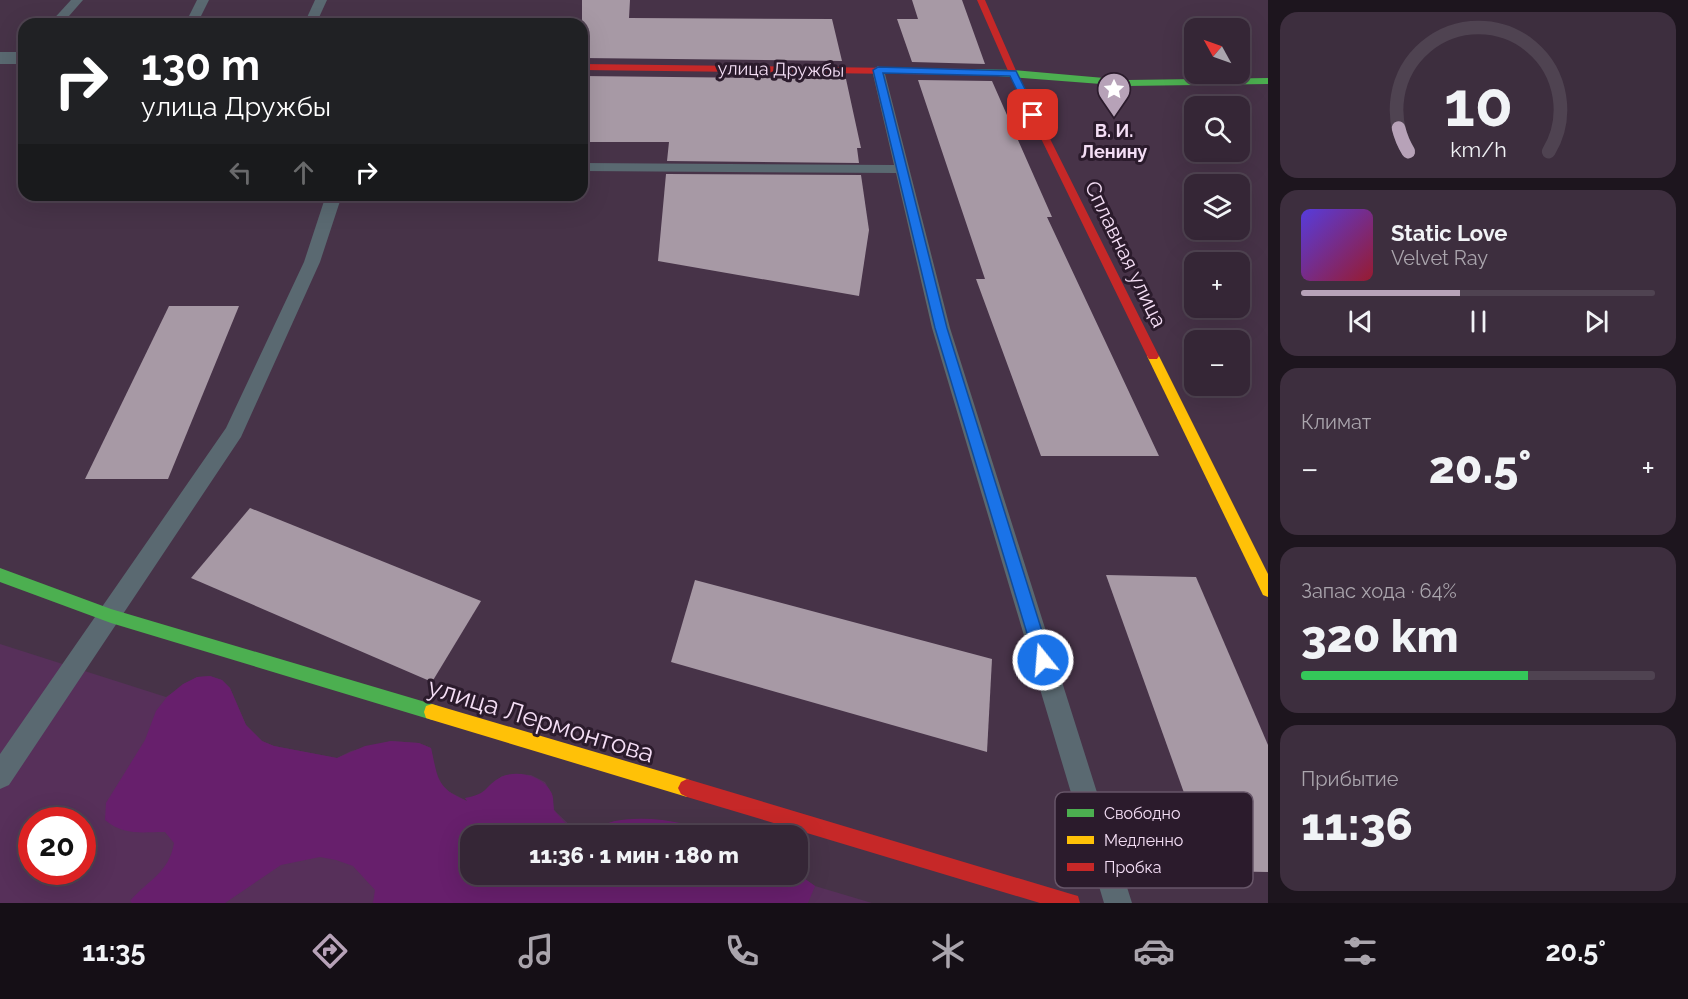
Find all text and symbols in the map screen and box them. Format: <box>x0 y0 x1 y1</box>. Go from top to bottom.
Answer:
north arrow <box>1184 18 1250 84</box>
map controls <box>1184 18 1250 396</box>
text: 130 m <box>141 41 260 90</box>
icon: right <box>42 42 120 120</box>
street label: улица Дружбы <box>717 57 845 81</box>
text: 10 <box>1443 67 1513 141</box>
place icon: В. И. Ленину <box>1096 71 1132 118</box>
pin <box>1007 89 1058 140</box>
text: улица Дружбы <box>141 91 331 122</box>
button: search <box>1184 96 1250 162</box>
icon: arrive <box>1016 98 1049 131</box>
place label: В. И. Ленину <box>1081 120 1147 162</box>
text: km/h <box>1450 137 1506 162</box>
icon: left <box>224 156 257 189</box>
icon: ahead <box>287 156 320 189</box>
icon: right <box>350 156 383 189</box>
button: layers <box>1184 174 1250 240</box>
street label: Сплавная улица <box>1080 177 1172 331</box>
text: Static Love <box>1391 220 1508 246</box>
text: Velvet Ray <box>1391 246 1488 270</box>
button: + <box>1184 252 1250 318</box>
icon: previous <box>1344 305 1377 338</box>
icon: pause <box>1462 305 1495 338</box>
icon: next <box>1580 305 1613 338</box>
button: − <box>1184 330 1250 396</box>
text: Климат <box>1301 410 1371 434</box>
text: 20.5° <box>1429 441 1531 494</box>
text: − <box>1301 449 1319 488</box>
text: + <box>1641 449 1655 488</box>
text: Запас хода · 64% <box>1301 579 1457 603</box>
text: 320 km <box>1301 610 1459 663</box>
position arrow <box>1011 628 1075 692</box>
street label: улица Лермонтова <box>424 671 658 769</box>
text: Прибытие <box>1301 767 1398 791</box>
legend <box>1055 792 1253 888</box>
text: 11:36 <box>1301 798 1413 851</box>
text: Свободно <box>1104 804 1180 823</box>
speed limit sign: 20 <box>18 807 96 885</box>
text: Медленно <box>1104 831 1183 850</box>
text: 11:36 · 1 мин · 180 m <box>529 842 739 868</box>
text: Пробка <box>1104 858 1162 877</box>
icon: directions <box>309 930 351 972</box>
icon: music <box>515 930 557 972</box>
icon: phone <box>721 930 763 972</box>
icon: climate <box>927 930 969 972</box>
icon: car <box>1133 930 1175 972</box>
icon: filters <box>1339 930 1381 972</box>
text: 11:35 <box>82 936 145 967</box>
text: 20.5° <box>1545 936 1606 967</box>

